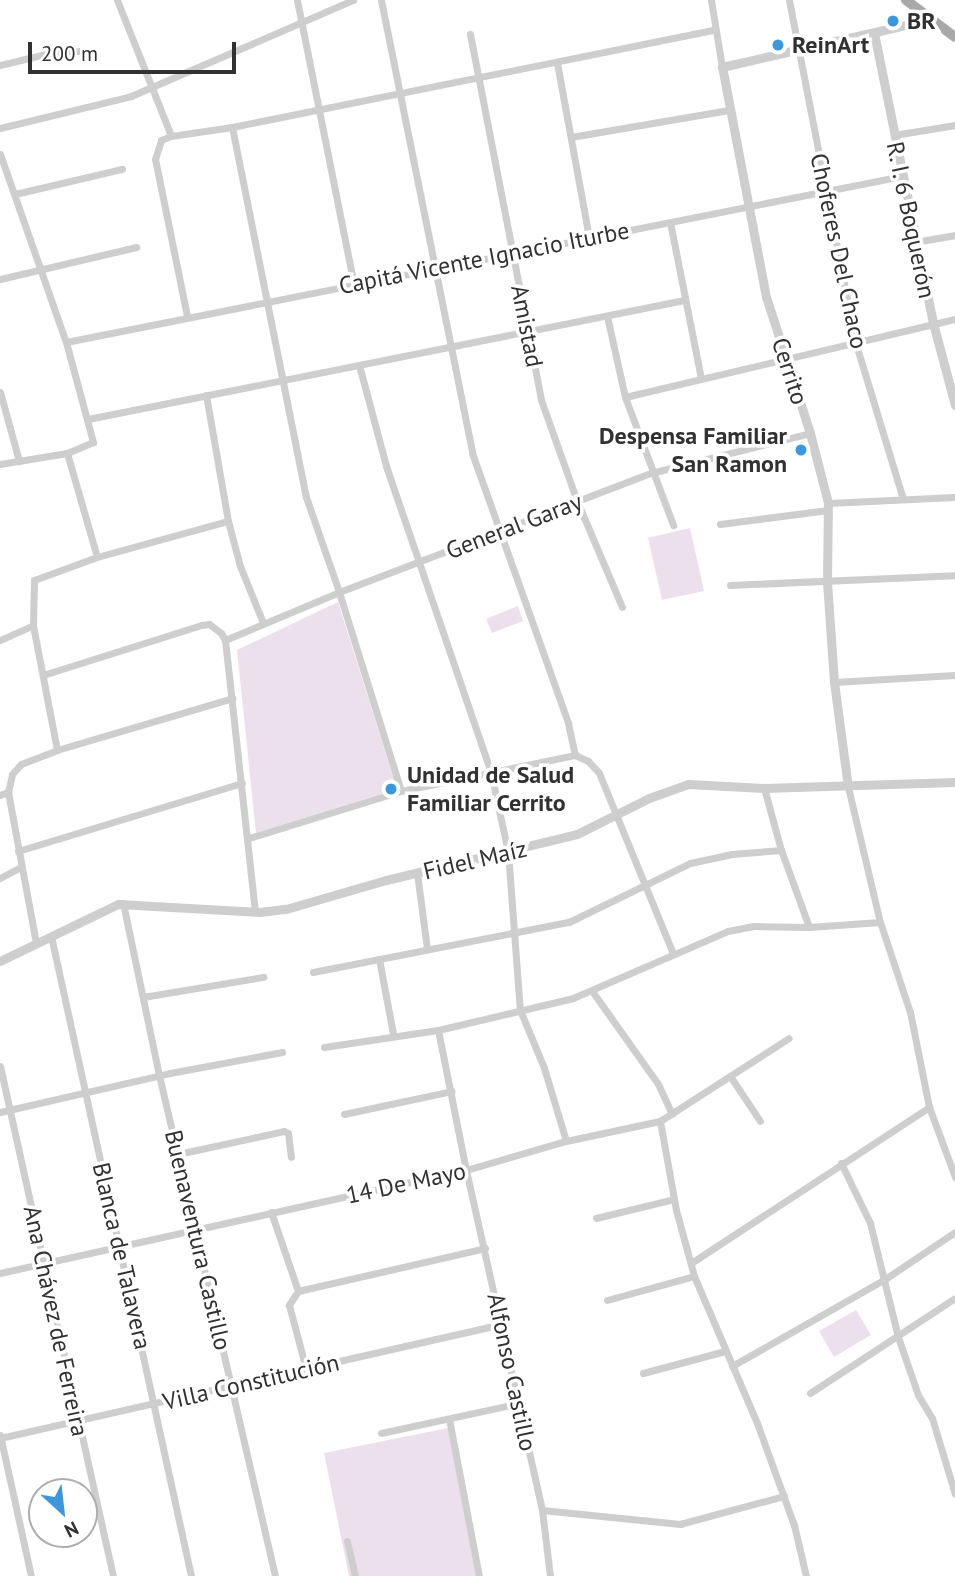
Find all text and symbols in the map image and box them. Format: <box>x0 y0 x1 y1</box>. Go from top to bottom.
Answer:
place label: BR <box>907 7 936 35</box>
marker: BR <box>885 13 901 29</box>
scale bar <box>32 28 240 72</box>
place label: ReinArt <box>792 31 869 59</box>
marker: ReinArt <box>770 37 786 53</box>
text: 200 m <box>41 40 98 67</box>
street label: R. I. 6 Boquerón <box>880 137 942 303</box>
street label: Choferes Del Chaco <box>804 151 874 351</box>
street label: Capitá Vicente Ignacio Iturbe <box>336 216 632 300</box>
street label: Amistad <box>505 283 549 369</box>
street label: Cerrito <box>766 334 814 408</box>
place label: Despensa Familiar San Ramon <box>599 422 787 478</box>
marker: Despensa Familiar San Ramon <box>793 442 809 458</box>
street label: General Garay <box>442 487 586 565</box>
place label: Unidad de Salud Familiar Cerrito <box>407 761 574 817</box>
marker: Unidad de Salud Familiar Cerrito <box>381 779 401 799</box>
street label: Fidel Maíz <box>420 834 530 886</box>
street label: Buenaventura Castillo <box>159 1127 237 1353</box>
street label: 14 De Mayo <box>344 1156 468 1210</box>
street label: Blanca de Talavera <box>86 1159 158 1353</box>
street label: Ana Chávez de Ferreira <box>17 1203 95 1439</box>
street label: Alfonso Castillo <box>481 1290 543 1454</box>
street label: Villa Constitución <box>160 1348 342 1416</box>
north arrow <box>28 1478 98 1548</box>
text: N <box>61 1516 83 1543</box>

